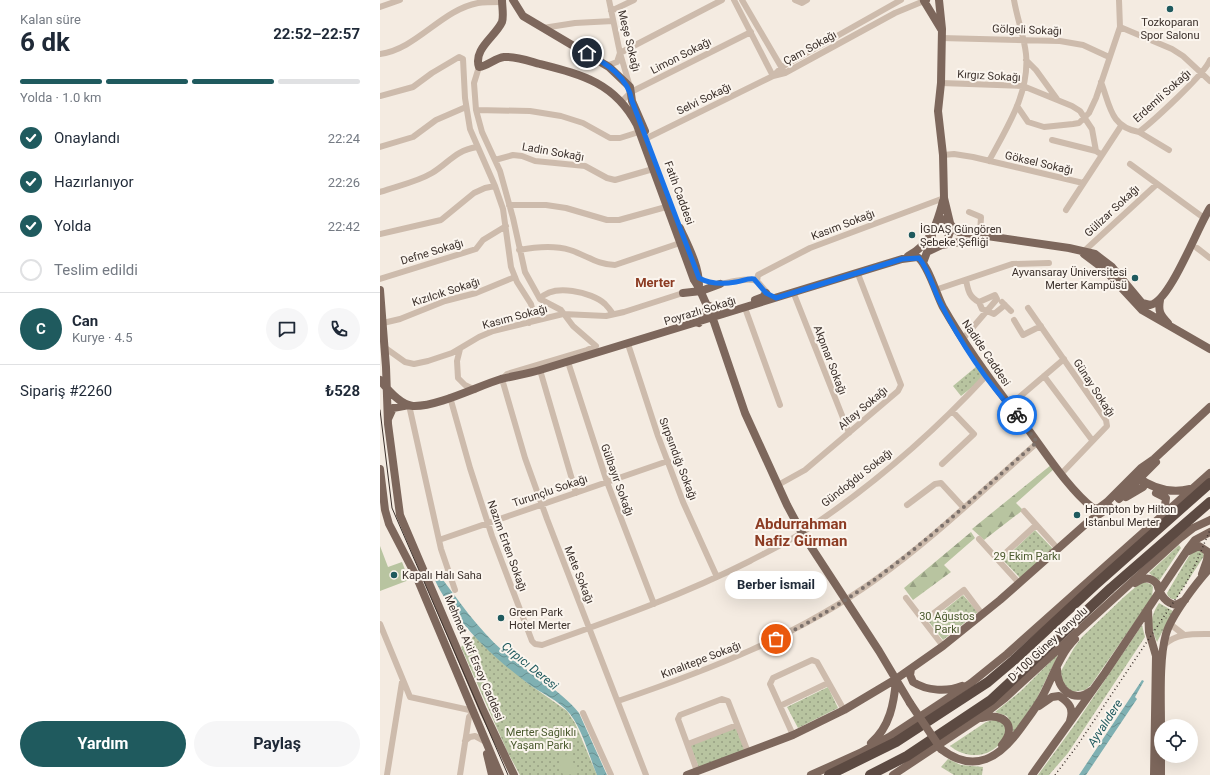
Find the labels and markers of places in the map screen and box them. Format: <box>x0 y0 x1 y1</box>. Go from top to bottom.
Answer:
marker: Tozkoparan Spor Salonu <box>1165 4 1175 14</box>
place label: Tozkoparan Spor Salonu <box>1140 16 1200 42</box>
pin <box>570 36 604 70</box>
place label: İGDAŞ Güngören Şebeke Şefliği <box>920 223 1002 249</box>
marker: İGDAŞ Güngören Şebeke Şefliği <box>907 230 917 240</box>
place label: Ayvansaray Üniversitesi Merter Kampüsü <box>1012 266 1127 292</box>
marker: Ayvansaray Üniversitesi Merter Kampüsü <box>1130 273 1140 283</box>
place label: Hampton by Hilton Istanbul Merter <box>1085 503 1176 529</box>
marker: Hampton by Hilton Istanbul Merter <box>1072 510 1082 520</box>
place label: Kapalı Halı Saha <box>402 569 482 582</box>
marker: Kapalı Halı Saha <box>389 570 399 580</box>
callout: Berber İsmail <box>725 571 827 599</box>
place label: Green Park Hotel Merter <box>509 606 571 632</box>
marker: Green Park Hotel Merter <box>496 613 506 623</box>
pin <box>759 622 793 656</box>

